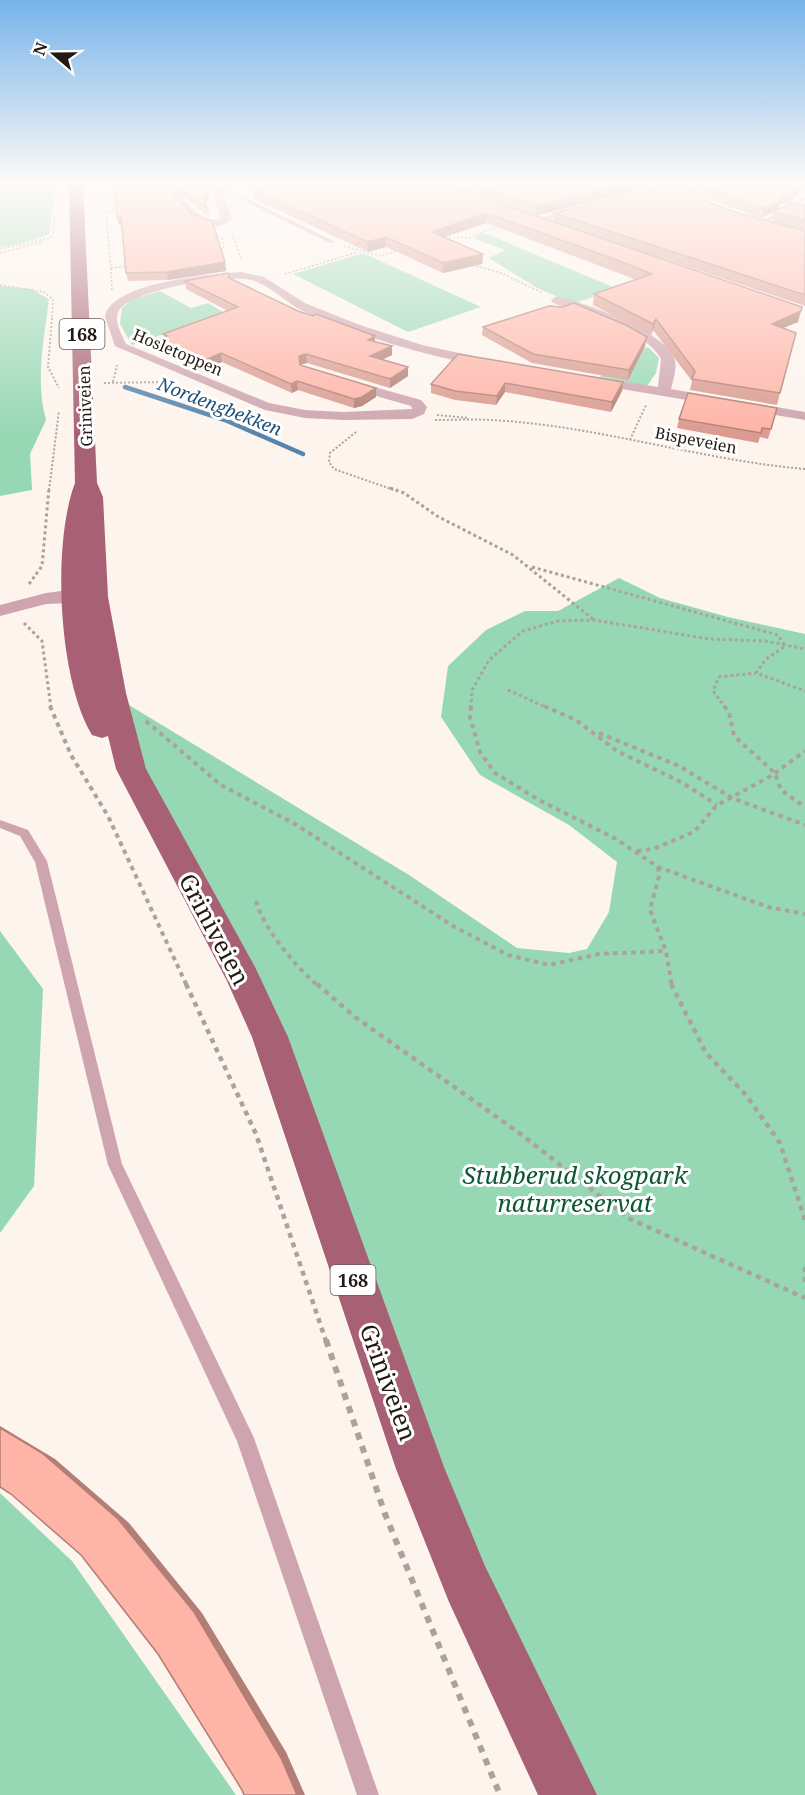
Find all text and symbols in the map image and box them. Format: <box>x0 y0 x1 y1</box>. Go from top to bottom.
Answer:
north arrow <box>24 24 84 84</box>
text: N <box>27 39 53 59</box>
road number: 168 <box>60 319 104 349</box>
street label: Hosletoppen <box>129 323 227 381</box>
street label: Griniveien <box>73 365 97 447</box>
water label: Nordengbekken <box>154 371 286 441</box>
street label: Bispeveien <box>653 421 739 459</box>
street label: Griniveien <box>172 867 258 991</box>
park label: Stubberud skogpark naturreservat <box>463 1158 689 1219</box>
road number: 168 <box>330 1265 376 1295</box>
street label: Griniveien <box>353 1319 425 1445</box>

